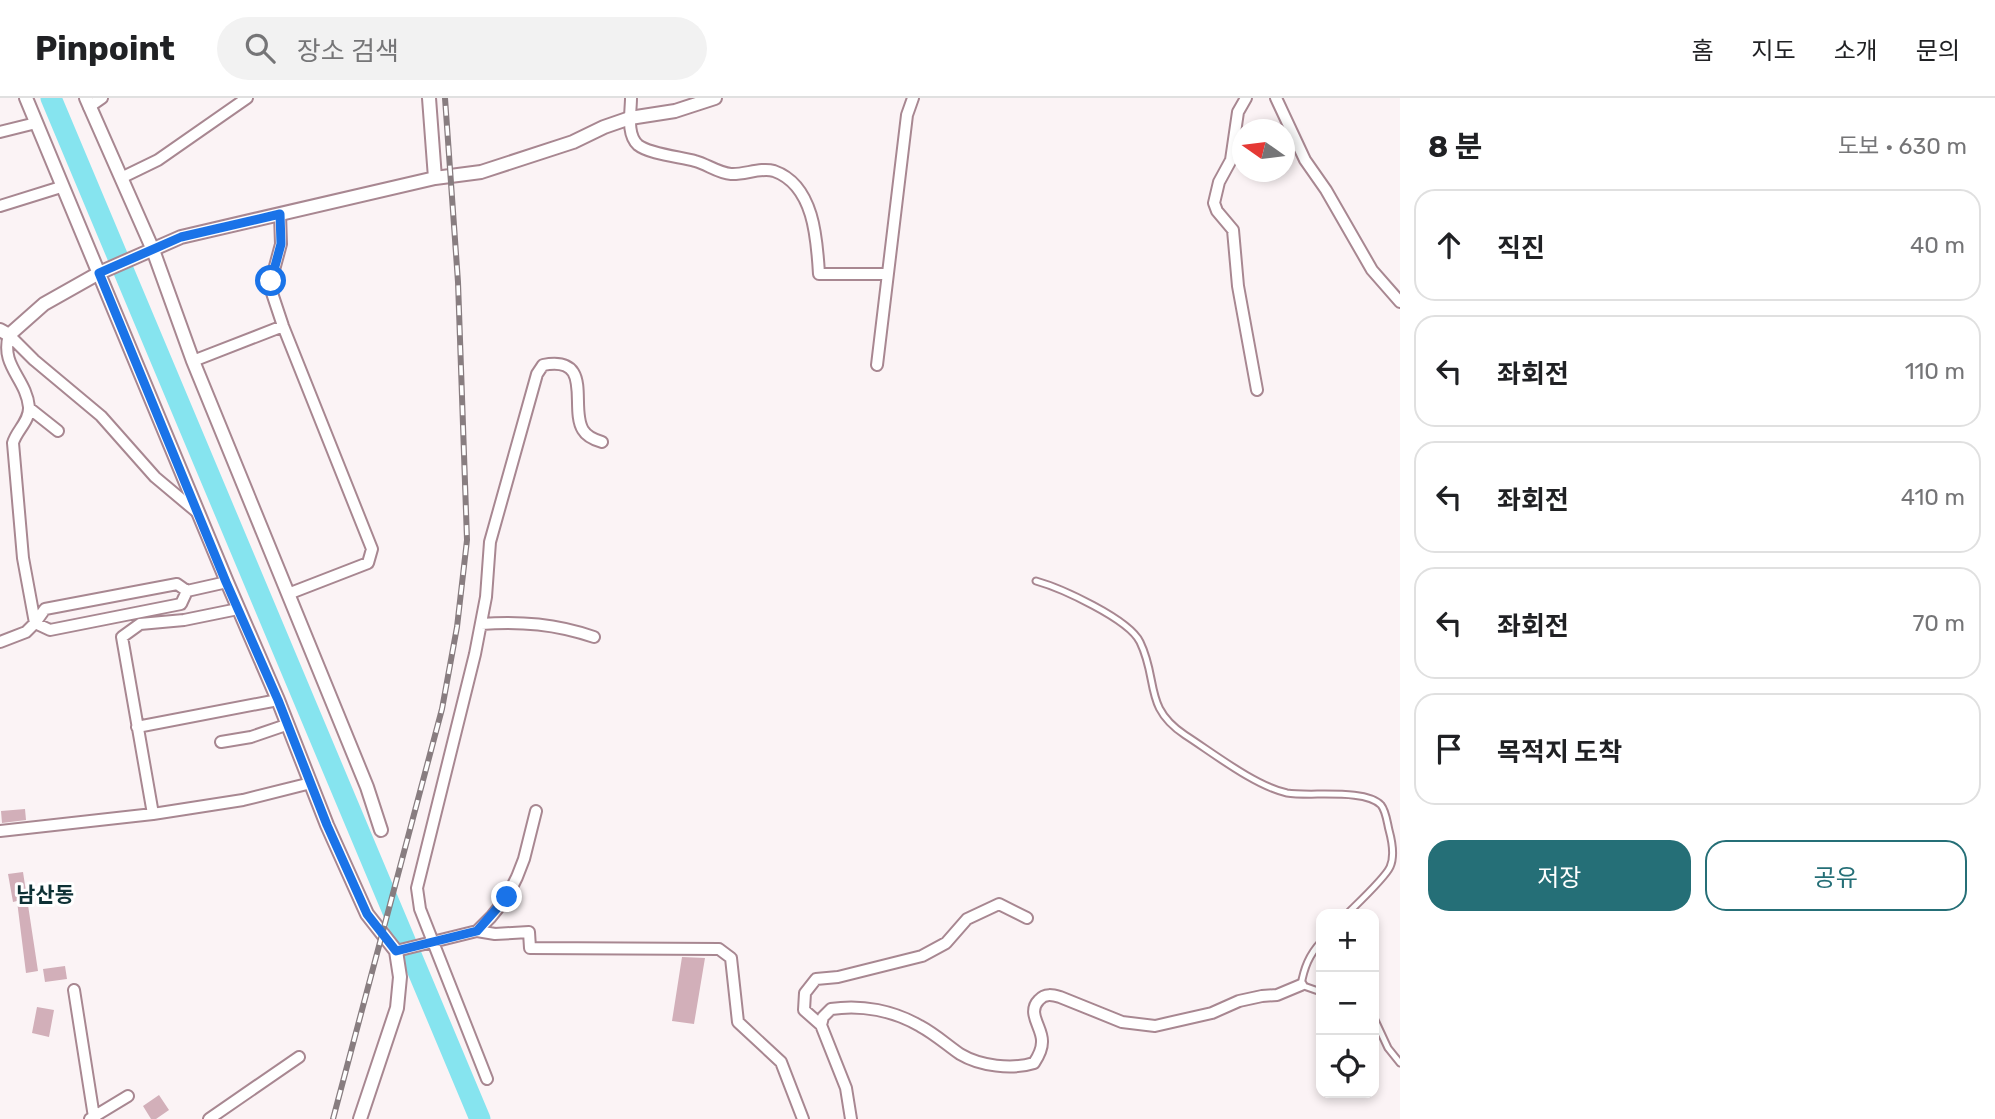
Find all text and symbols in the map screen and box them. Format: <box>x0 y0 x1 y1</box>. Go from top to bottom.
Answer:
search box <box>217 17 707 80</box>
text: Pinpoint <box>35 29 175 68</box>
icon: search <box>241 29 279 67</box>
text: 장소 검색 <box>297 36 399 67</box>
text: 홈 <box>1691 37 1713 65</box>
text: 지도 <box>1751 37 1796 65</box>
text: 소개 <box>1834 37 1878 65</box>
text: 문의 <box>1916 37 1960 65</box>
north arrow <box>1232 119 1295 182</box>
text: 8 분 <box>1428 129 1482 165</box>
text: 도보 · 630 m <box>1837 132 1967 160</box>
icon: ahead <box>1430 226 1468 264</box>
text: 40 m <box>1910 231 1965 259</box>
text: 직진 <box>1497 233 1545 264</box>
route start <box>255 265 286 296</box>
icon: left <box>1430 352 1468 390</box>
text: 110 m <box>1905 357 1965 385</box>
text: 좌회전 <box>1497 359 1569 390</box>
icon: left <box>1430 478 1468 516</box>
text: 410 m <box>1901 483 1965 511</box>
text: 좌회전 <box>1497 485 1569 516</box>
icon: left <box>1430 604 1468 642</box>
text: 70 m <box>1913 609 1965 637</box>
text: 좌회전 <box>1497 611 1569 642</box>
icon: arrive <box>1430 730 1468 768</box>
text: 목적지 도착 <box>1497 737 1622 768</box>
button: 저장 <box>1428 840 1691 911</box>
button: 공유 <box>1705 840 1967 911</box>
route end <box>491 881 522 912</box>
district label: 남산동 <box>16 882 74 907</box>
map controls <box>1316 909 1379 1098</box>
button: + <box>1316 909 1379 972</box>
button: − <box>1316 972 1379 1035</box>
button: locate <box>1316 1035 1379 1098</box>

